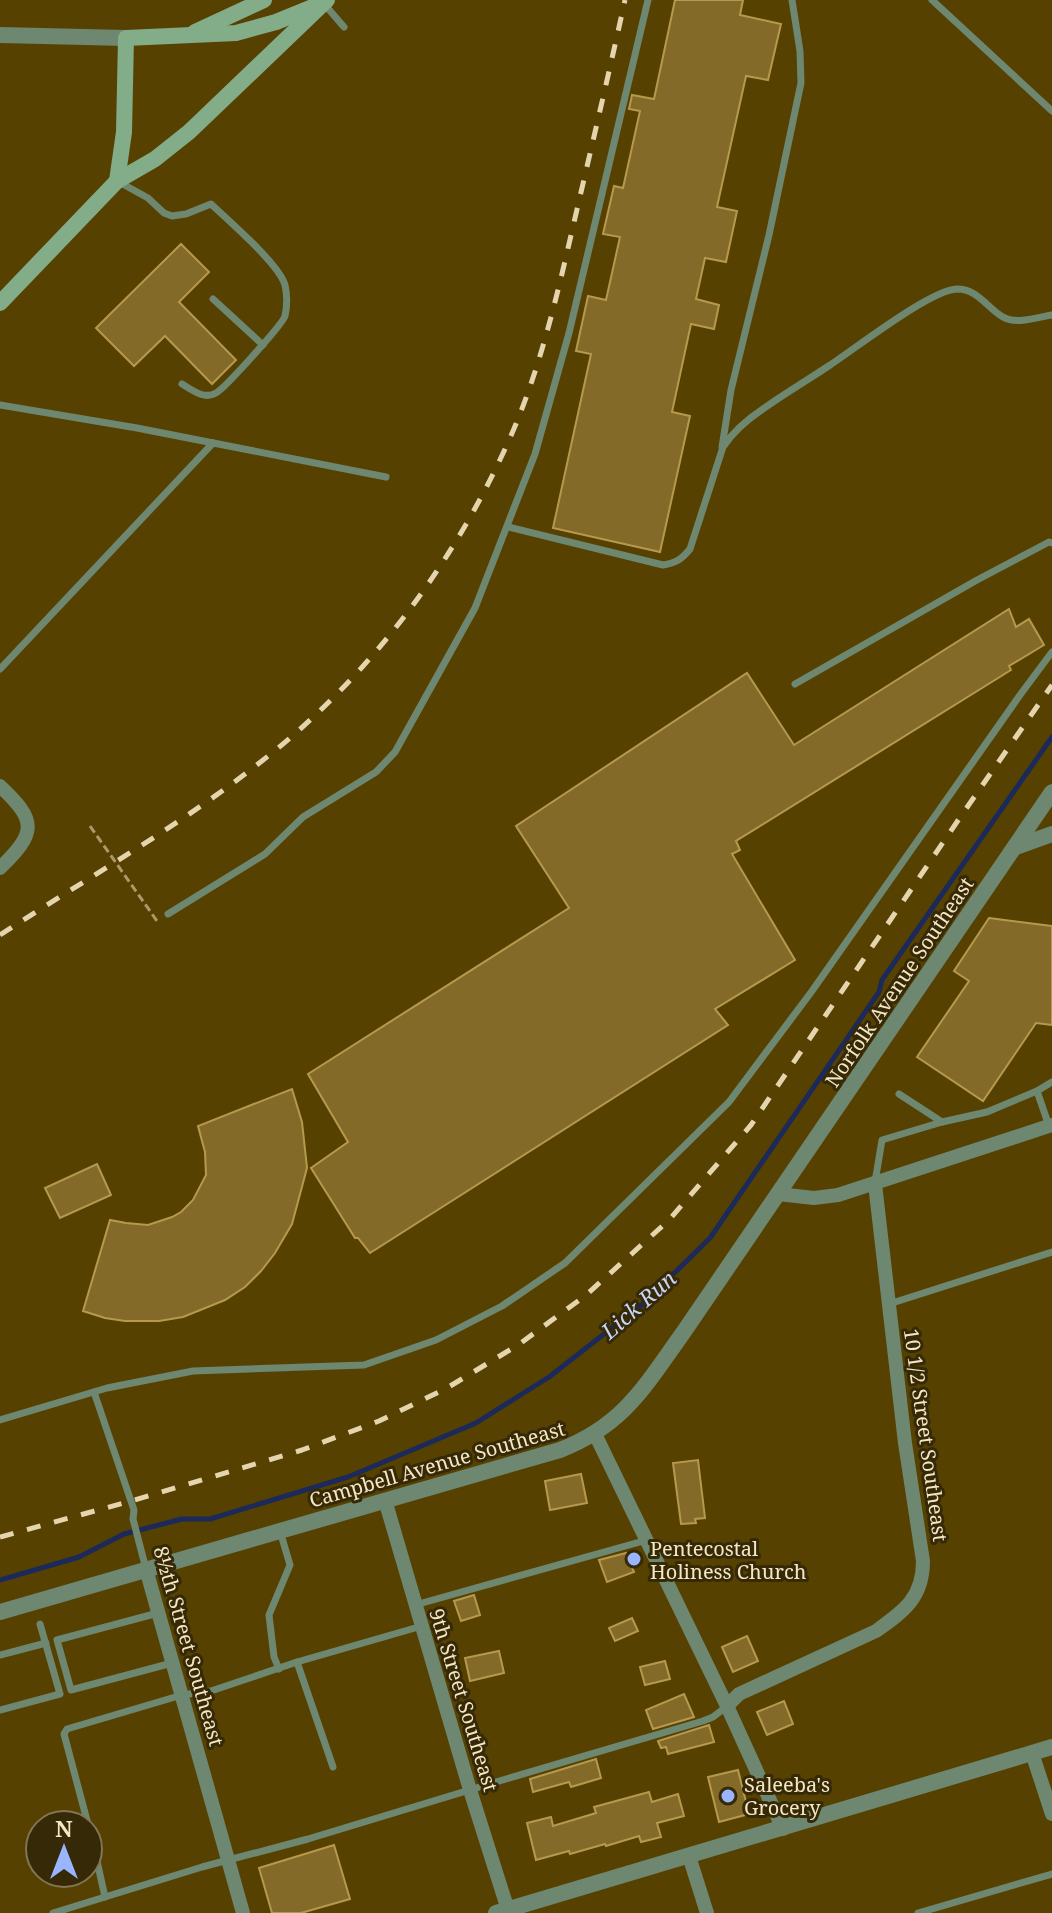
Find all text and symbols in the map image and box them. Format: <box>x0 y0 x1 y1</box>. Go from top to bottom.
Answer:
street label: Norfolk Avenue Southeast <box>819 872 979 1092</box>
water label: Lick Run <box>593 1263 682 1346</box>
street label: 10 1/2 Street Southeast <box>898 1327 954 1543</box>
street label: Campbell Avenue Southeast <box>306 1415 568 1513</box>
place label: Pentecostal Holiness Church <box>650 1535 807 1585</box>
street label: 8½th Street Southeast <box>148 1543 230 1749</box>
marker: Pentecostal Holiness Church <box>625 1550 643 1568</box>
street label: 9th Street Southeast <box>423 1605 505 1795</box>
place label: Saleeba's Grocery <box>744 1771 830 1821</box>
marker: Saleeba's Grocery <box>719 1787 737 1805</box>
north arrow <box>24 1809 104 1889</box>
text: N <box>55 1813 73 1843</box>

